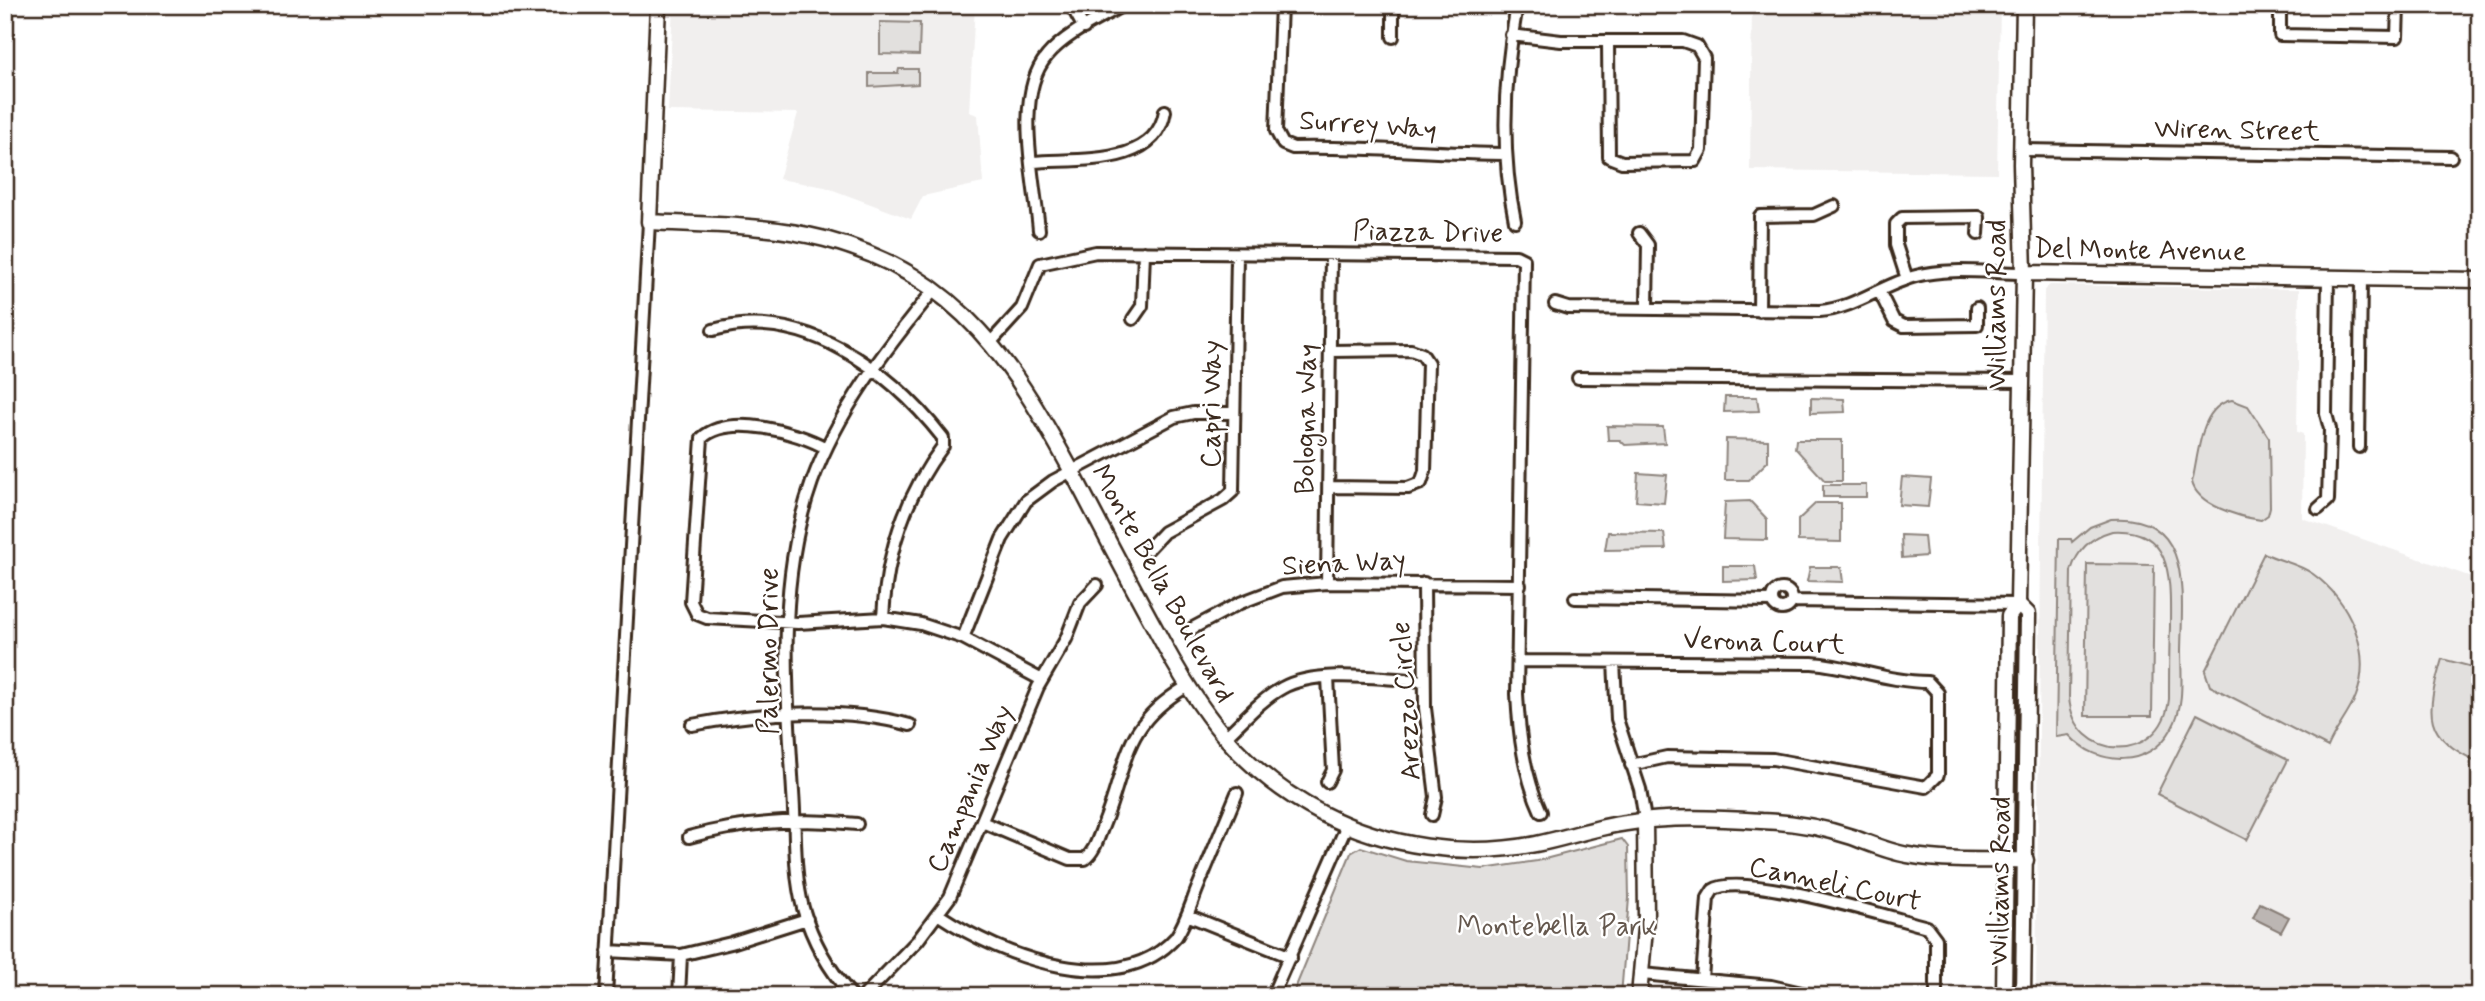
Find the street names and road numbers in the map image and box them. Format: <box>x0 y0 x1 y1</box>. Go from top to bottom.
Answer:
street label: Surrey Way <box>1298 103 1438 149</box>
street label: Wiren Street <box>2154 111 2321 151</box>
street label: Piazza Drive <box>1352 213 1504 253</box>
street label: Williams Road <box>1979 219 2016 389</box>
street label: Del Monte Avenue <box>2033 231 2247 271</box>
street label: Capri Way <box>1194 340 1231 468</box>
street label: Bologna Way <box>1287 343 1329 495</box>
street label: Monte Bella Boulevard <box>1081 458 1243 710</box>
street label: Siena Way <box>1281 542 1407 586</box>
street label: Palermo Drive <box>751 567 788 735</box>
street label: Arezzo Circle <box>1383 620 1431 782</box>
street label: Verona Court <box>1682 622 1846 664</box>
street label: Campania Way <box>919 699 1023 879</box>
street label: Williams Road <box>1981 796 2021 966</box>
street label: Canneli Court <box>1746 849 1924 921</box>

